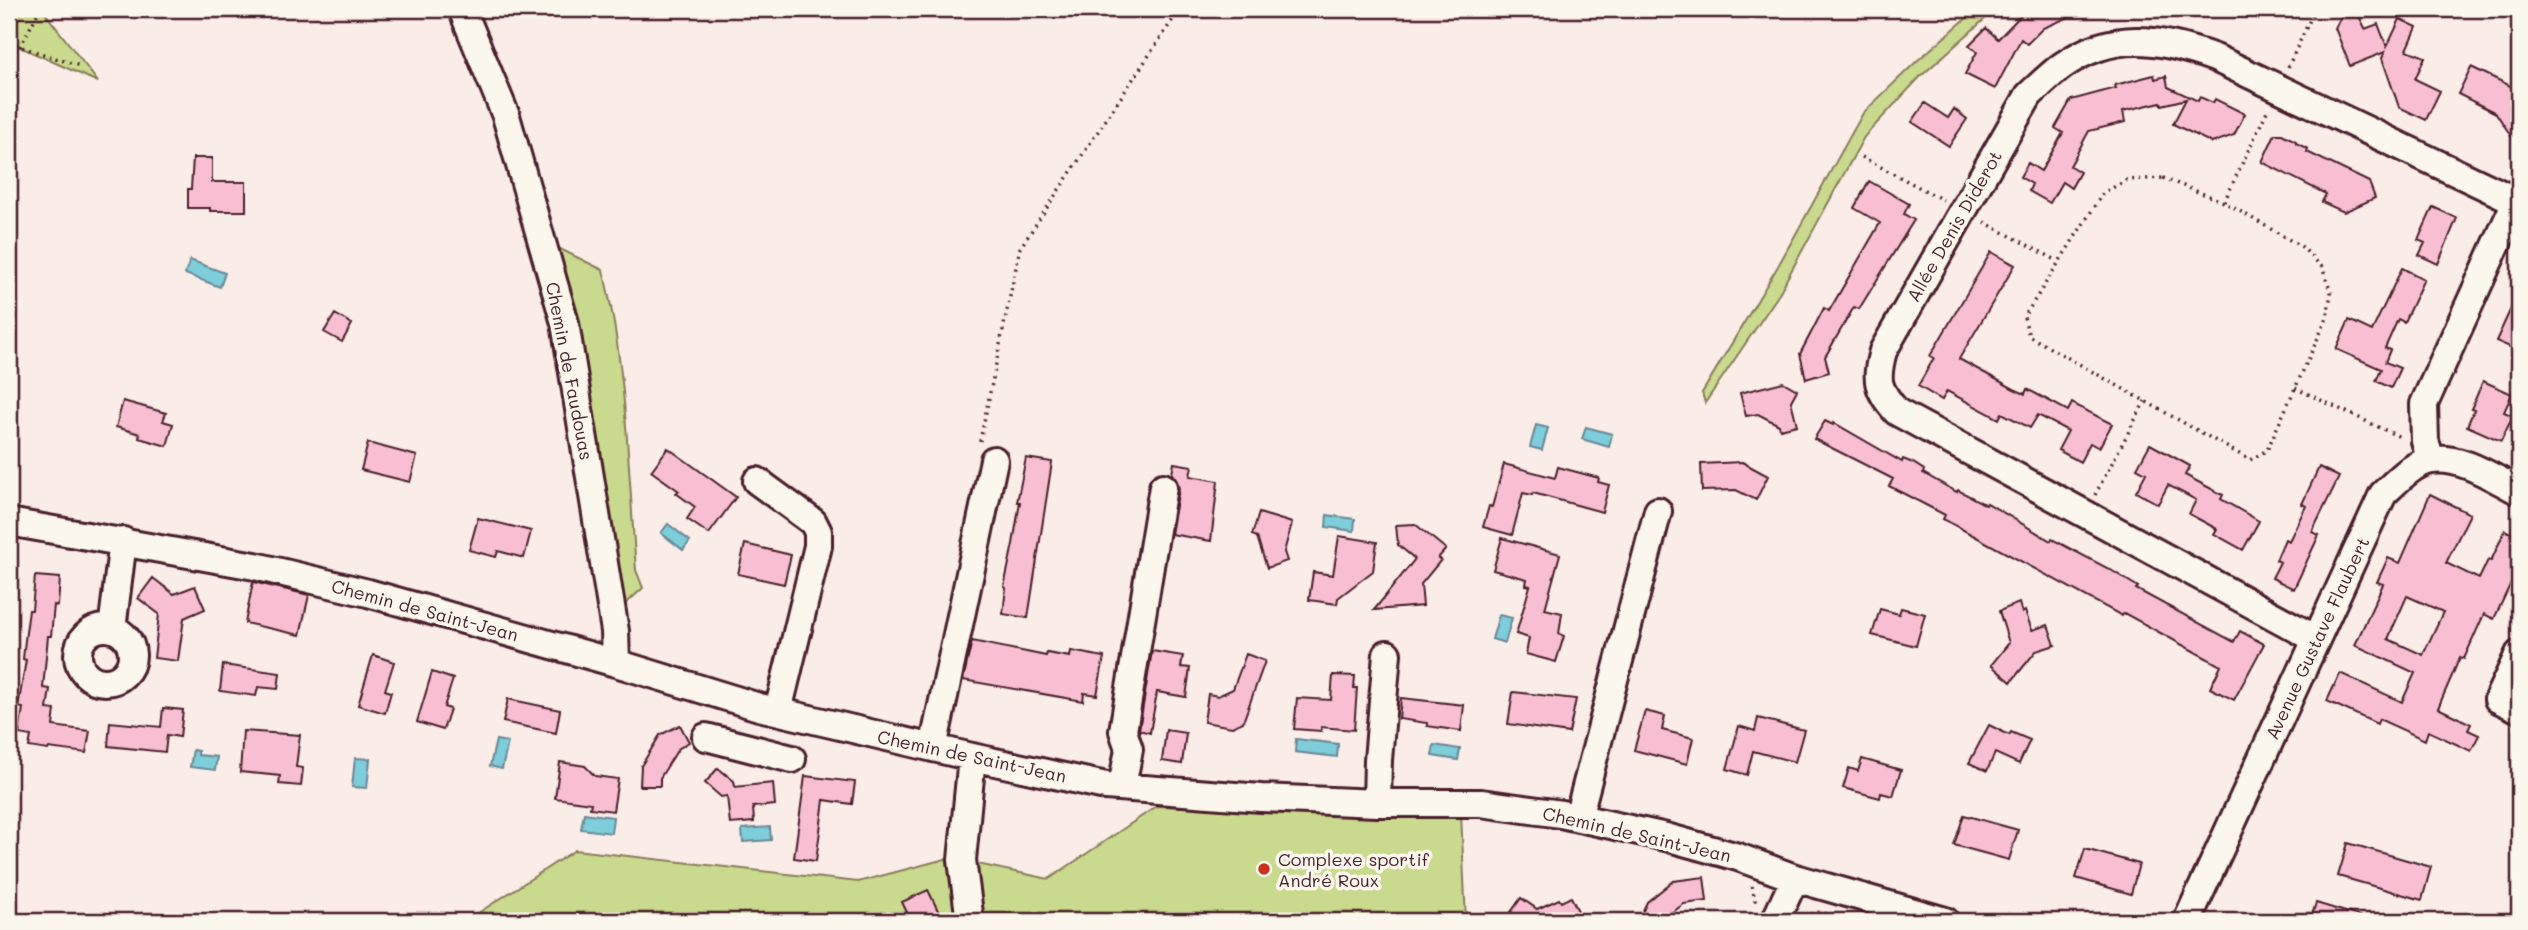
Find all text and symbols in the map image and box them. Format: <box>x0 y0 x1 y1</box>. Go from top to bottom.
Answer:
street label: Allée Denis Diderot <box>1901 146 2007 306</box>
street label: Chemin de Faudouas <box>541 280 599 462</box>
street label: Avenue Gustave Flaubert <box>2259 533 2375 743</box>
street label: Chemin de Saint-Jean <box>329 573 521 647</box>
street label: Chemin de Saint-Jean <box>875 724 1069 788</box>
street label: Chemin de Saint-Jean <box>1540 801 1734 867</box>
place label: Complexe sportif André Roux <box>1278 847 1430 892</box>
marker: Complexe sportif André Roux <box>1256 861 1272 877</box>

